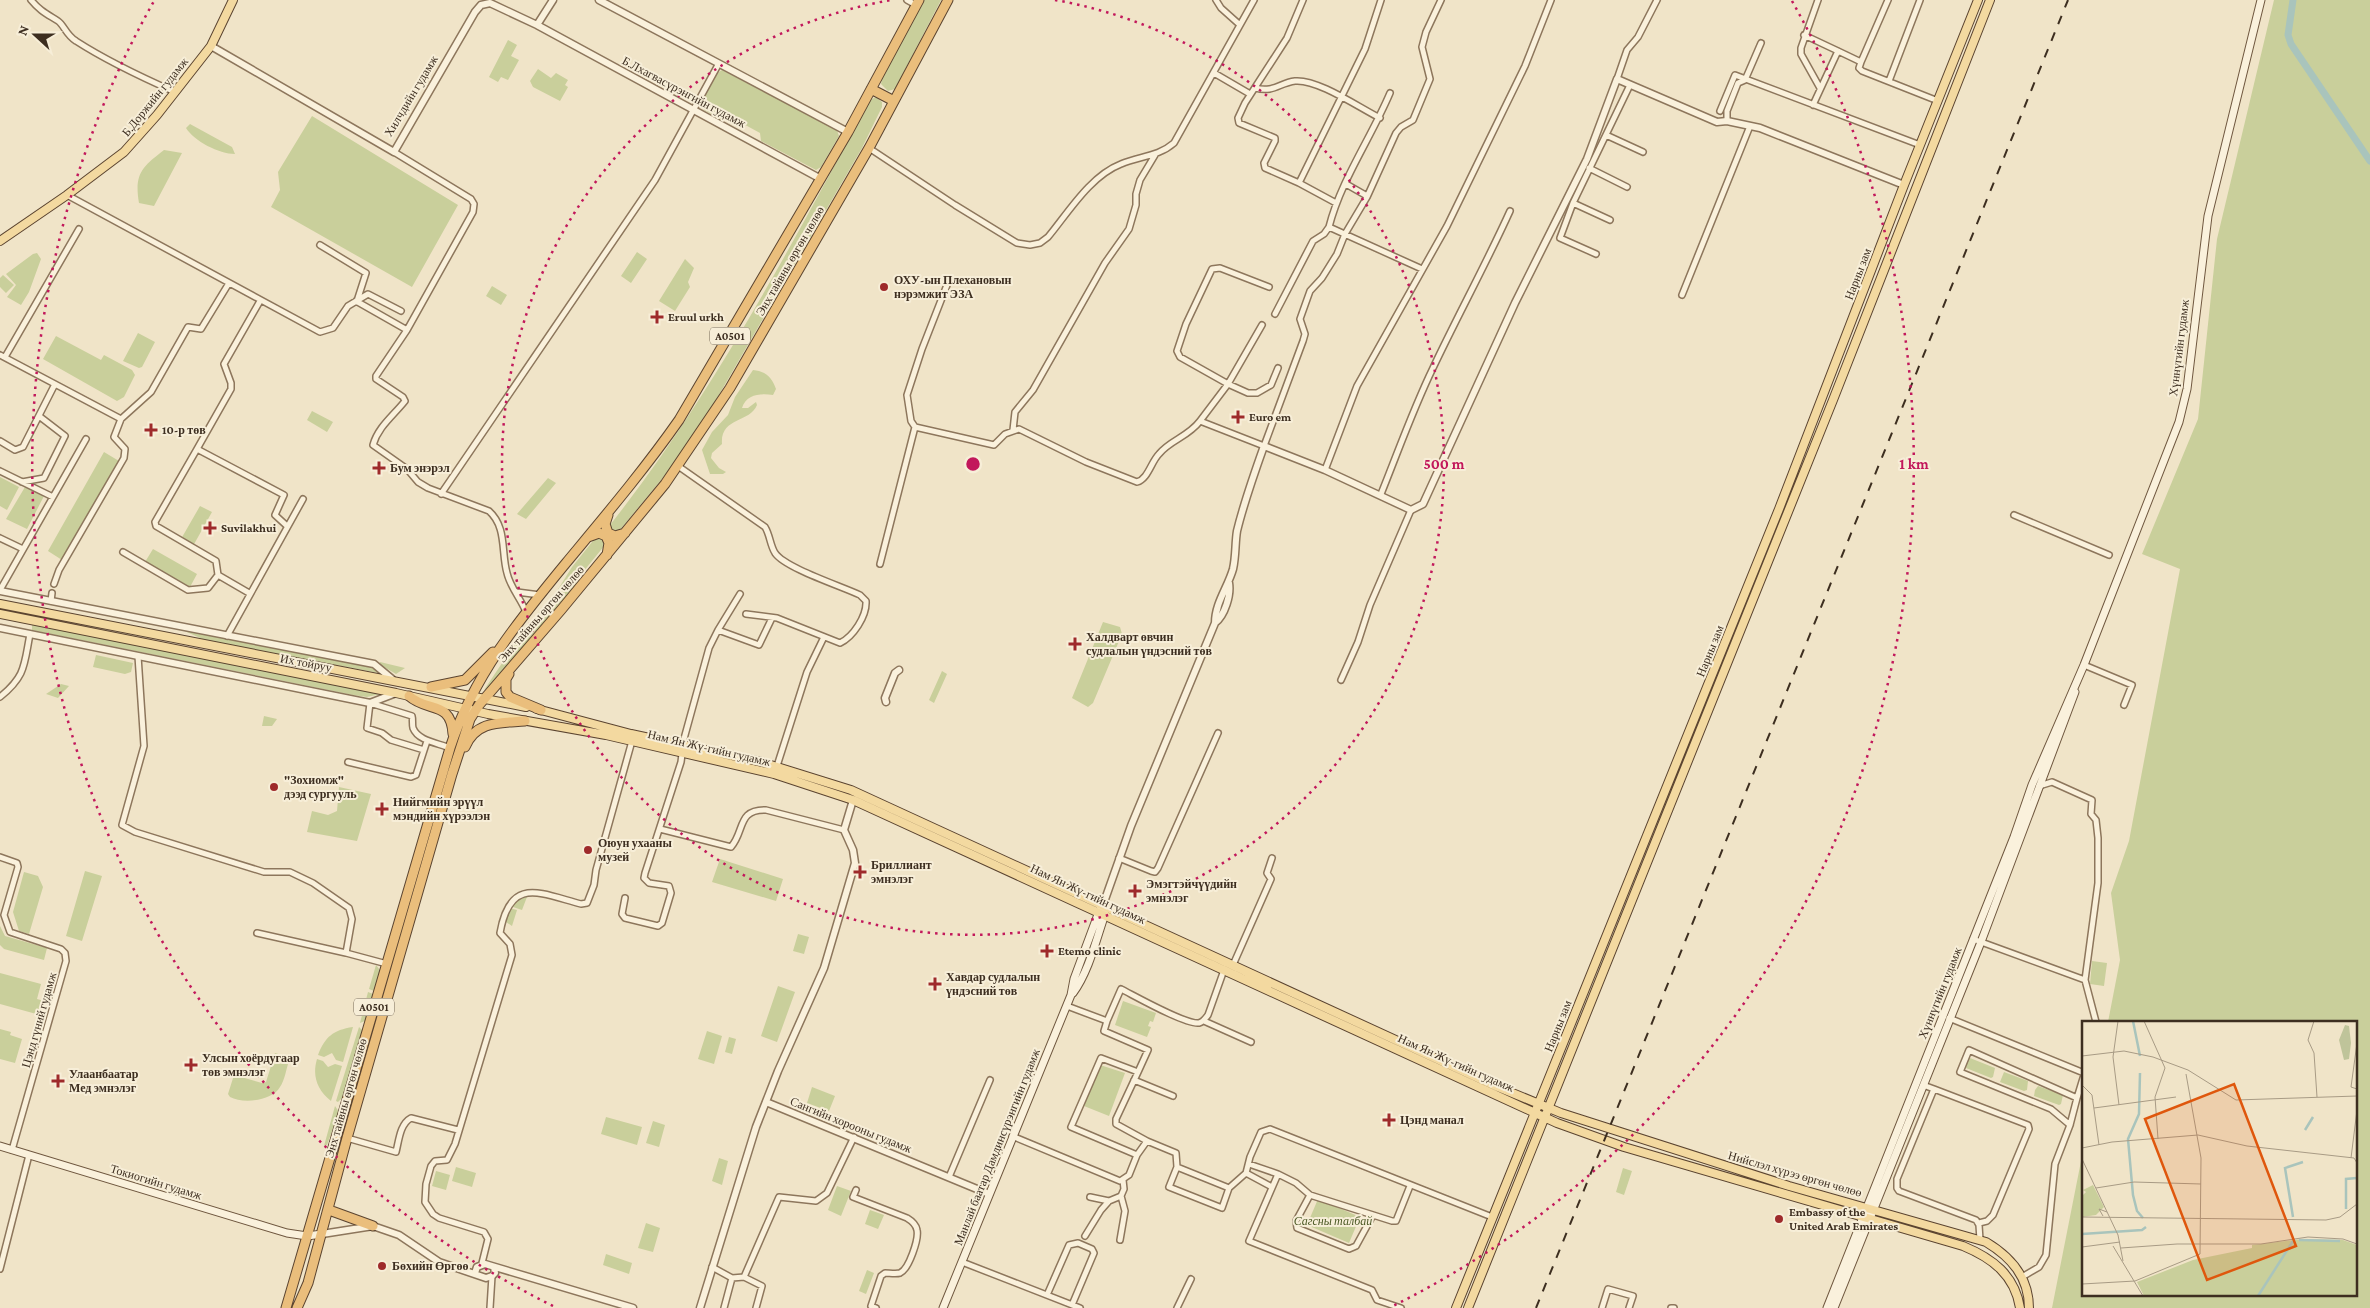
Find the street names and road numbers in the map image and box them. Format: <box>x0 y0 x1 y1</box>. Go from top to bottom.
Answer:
street label: Хилчдийн гудамж <box>381 52 441 139</box>
street label: Б.Лхагвасүрэнгийн гудамж <box>620 53 749 131</box>
street label: Б.Доржийн гудамж <box>119 54 191 139</box>
street label: Энх тайвны өргөн чөлөө <box>753 204 827 318</box>
street label: Нарны зам <box>1842 246 1874 302</box>
street label: Хүннүгийн гудамж <box>2166 298 2192 397</box>
road number: A0501 <box>710 328 750 344</box>
street label: Энх тайвны өргөн чөлөө <box>495 563 587 665</box>
street label: Нарны зам <box>1693 623 1727 679</box>
street label: Их тойруу <box>279 651 333 675</box>
street label: Нам Ян Жү-гийн гудамж <box>646 727 772 769</box>
street label: Нам Ян Жү-гийн гудамж <box>1028 861 1148 927</box>
street label: Хүннүгийн гудамж <box>1915 945 1965 1041</box>
street label: Цэнд гүний гудамж <box>19 970 60 1069</box>
street label: Нарны зам <box>1541 998 1575 1054</box>
road number: A0501 <box>354 999 394 1016</box>
street label: Нам Ян Жү-гийн гудамж <box>1396 1031 1517 1095</box>
street label: Энх тайвны өргөн чөлөө <box>322 1037 370 1159</box>
street label: Манлай баатар Дамдинсүрэнгийн гудамж <box>951 1046 1043 1247</box>
street label: Сангийн хорооны гудамж <box>788 1094 915 1156</box>
street label: Нийслэл хүрээ өргөн чөлөө <box>1727 1148 1863 1200</box>
street label: Токиогийн гудамж <box>109 1161 204 1203</box>

